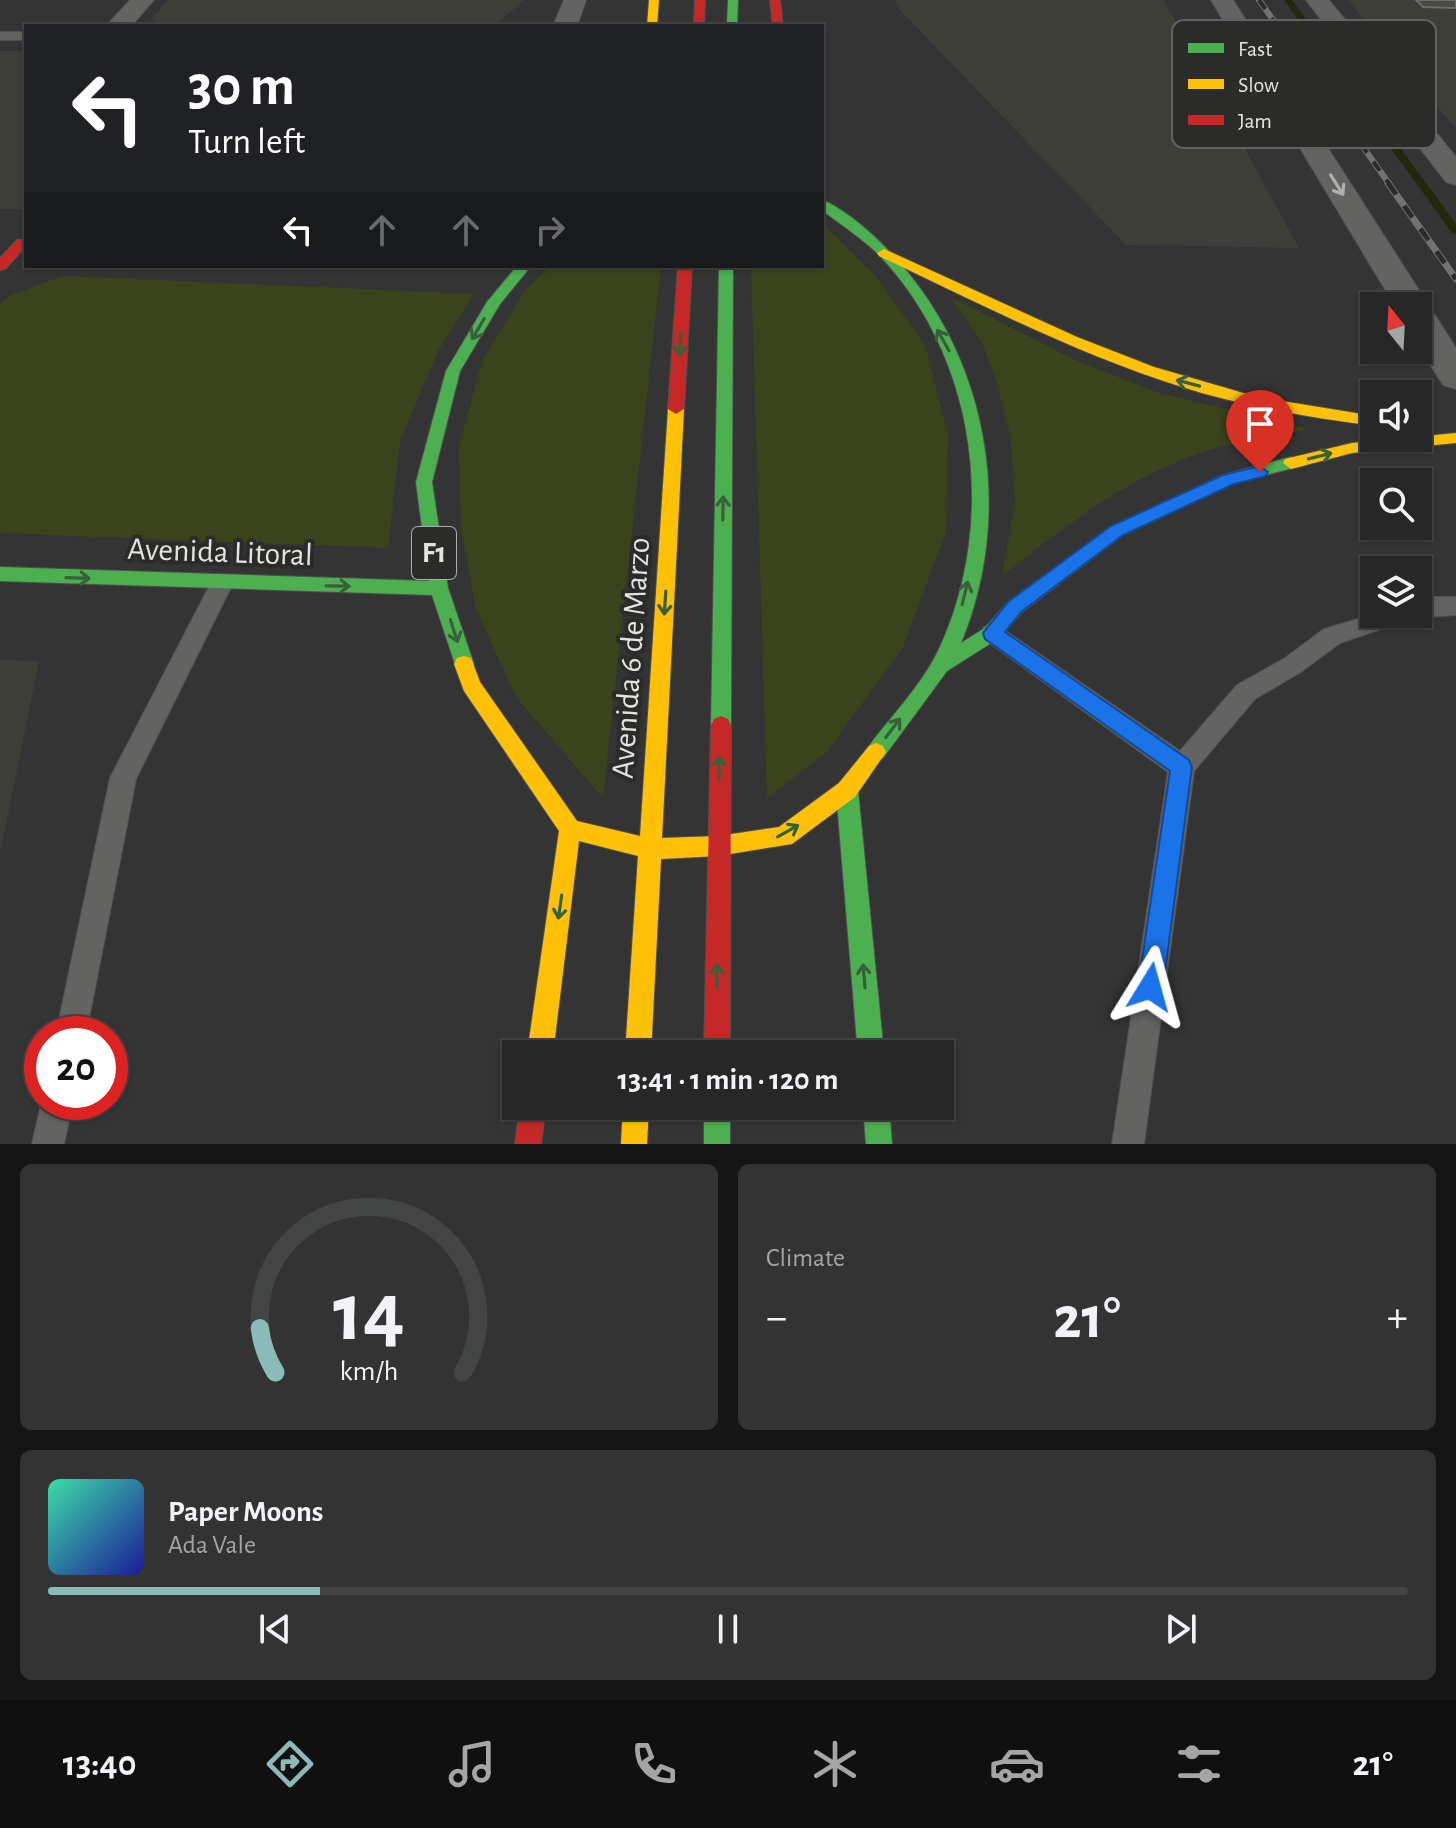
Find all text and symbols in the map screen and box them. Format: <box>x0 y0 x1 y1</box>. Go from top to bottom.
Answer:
legend <box>1172 20 1436 148</box>
text: Fast <box>1238 38 1272 60</box>
icon: left <box>56 56 160 160</box>
text: 30 m <box>188 59 295 115</box>
text: Slow <box>1238 74 1279 96</box>
text: Jam <box>1238 110 1272 132</box>
text: Turn left <box>188 124 305 160</box>
one-way arrow <box>1329 173 1345 196</box>
icon: left <box>276 208 320 252</box>
icon: ahead <box>360 208 404 252</box>
icon: ahead <box>444 208 488 252</box>
icon: right <box>528 208 572 252</box>
north arrow <box>1360 292 1432 364</box>
map controls <box>1360 292 1432 628</box>
one-way arrow <box>470 317 486 340</box>
one-way arrow <box>935 329 950 353</box>
one-way arrow <box>673 330 688 357</box>
one-way arrow <box>1176 374 1202 389</box>
button: sound <box>1360 380 1432 452</box>
pin <box>1226 390 1294 472</box>
icon: arrive <box>1238 402 1282 446</box>
one-way arrow <box>1307 448 1333 463</box>
button: search <box>1360 468 1432 540</box>
one-way arrow <box>715 495 730 522</box>
road number: F1 <box>412 527 456 579</box>
street label: Avenida Litoral <box>127 533 313 571</box>
street label: Avenida 6 de Marzo <box>607 536 655 780</box>
button: layers <box>1360 556 1432 628</box>
one-way arrow <box>64 570 91 585</box>
one-way arrow <box>324 578 351 593</box>
one-way arrow <box>958 580 973 606</box>
one-way arrow <box>657 589 672 616</box>
one-way arrow <box>447 618 462 643</box>
one-way arrow <box>885 718 902 739</box>
one-way arrow <box>712 755 727 782</box>
one-way arrow <box>776 823 799 839</box>
one-way arrow <box>552 893 567 919</box>
position arrow <box>1108 945 1192 1029</box>
one-way arrow <box>709 963 725 990</box>
one-way arrow <box>857 963 872 990</box>
speed limit sign: 20 <box>24 1016 128 1120</box>
text: 13:41 · 1 min · 120 m <box>618 1065 838 1095</box>
text: Climate <box>766 1245 845 1271</box>
text: 14 <box>333 1272 405 1356</box>
text: 21° <box>1053 1289 1121 1349</box>
text: − <box>766 1296 787 1340</box>
text: + <box>1387 1296 1408 1340</box>
text: km/h <box>340 1357 398 1386</box>
text: Paper Moons <box>168 1497 323 1527</box>
text: Ada Vale <box>168 1532 256 1558</box>
icon: previous <box>253 1607 297 1651</box>
icon: pause <box>706 1607 750 1651</box>
icon: next <box>1159 1607 1203 1651</box>
icon: directions <box>262 1736 318 1792</box>
icon: music <box>444 1736 500 1792</box>
icon: phone <box>626 1736 682 1792</box>
icon: climate <box>807 1736 863 1792</box>
icon: car <box>989 1736 1045 1792</box>
icon: filters <box>1171 1736 1227 1792</box>
text: 13:40 <box>63 1746 136 1782</box>
text: 21° <box>1353 1746 1393 1782</box>

